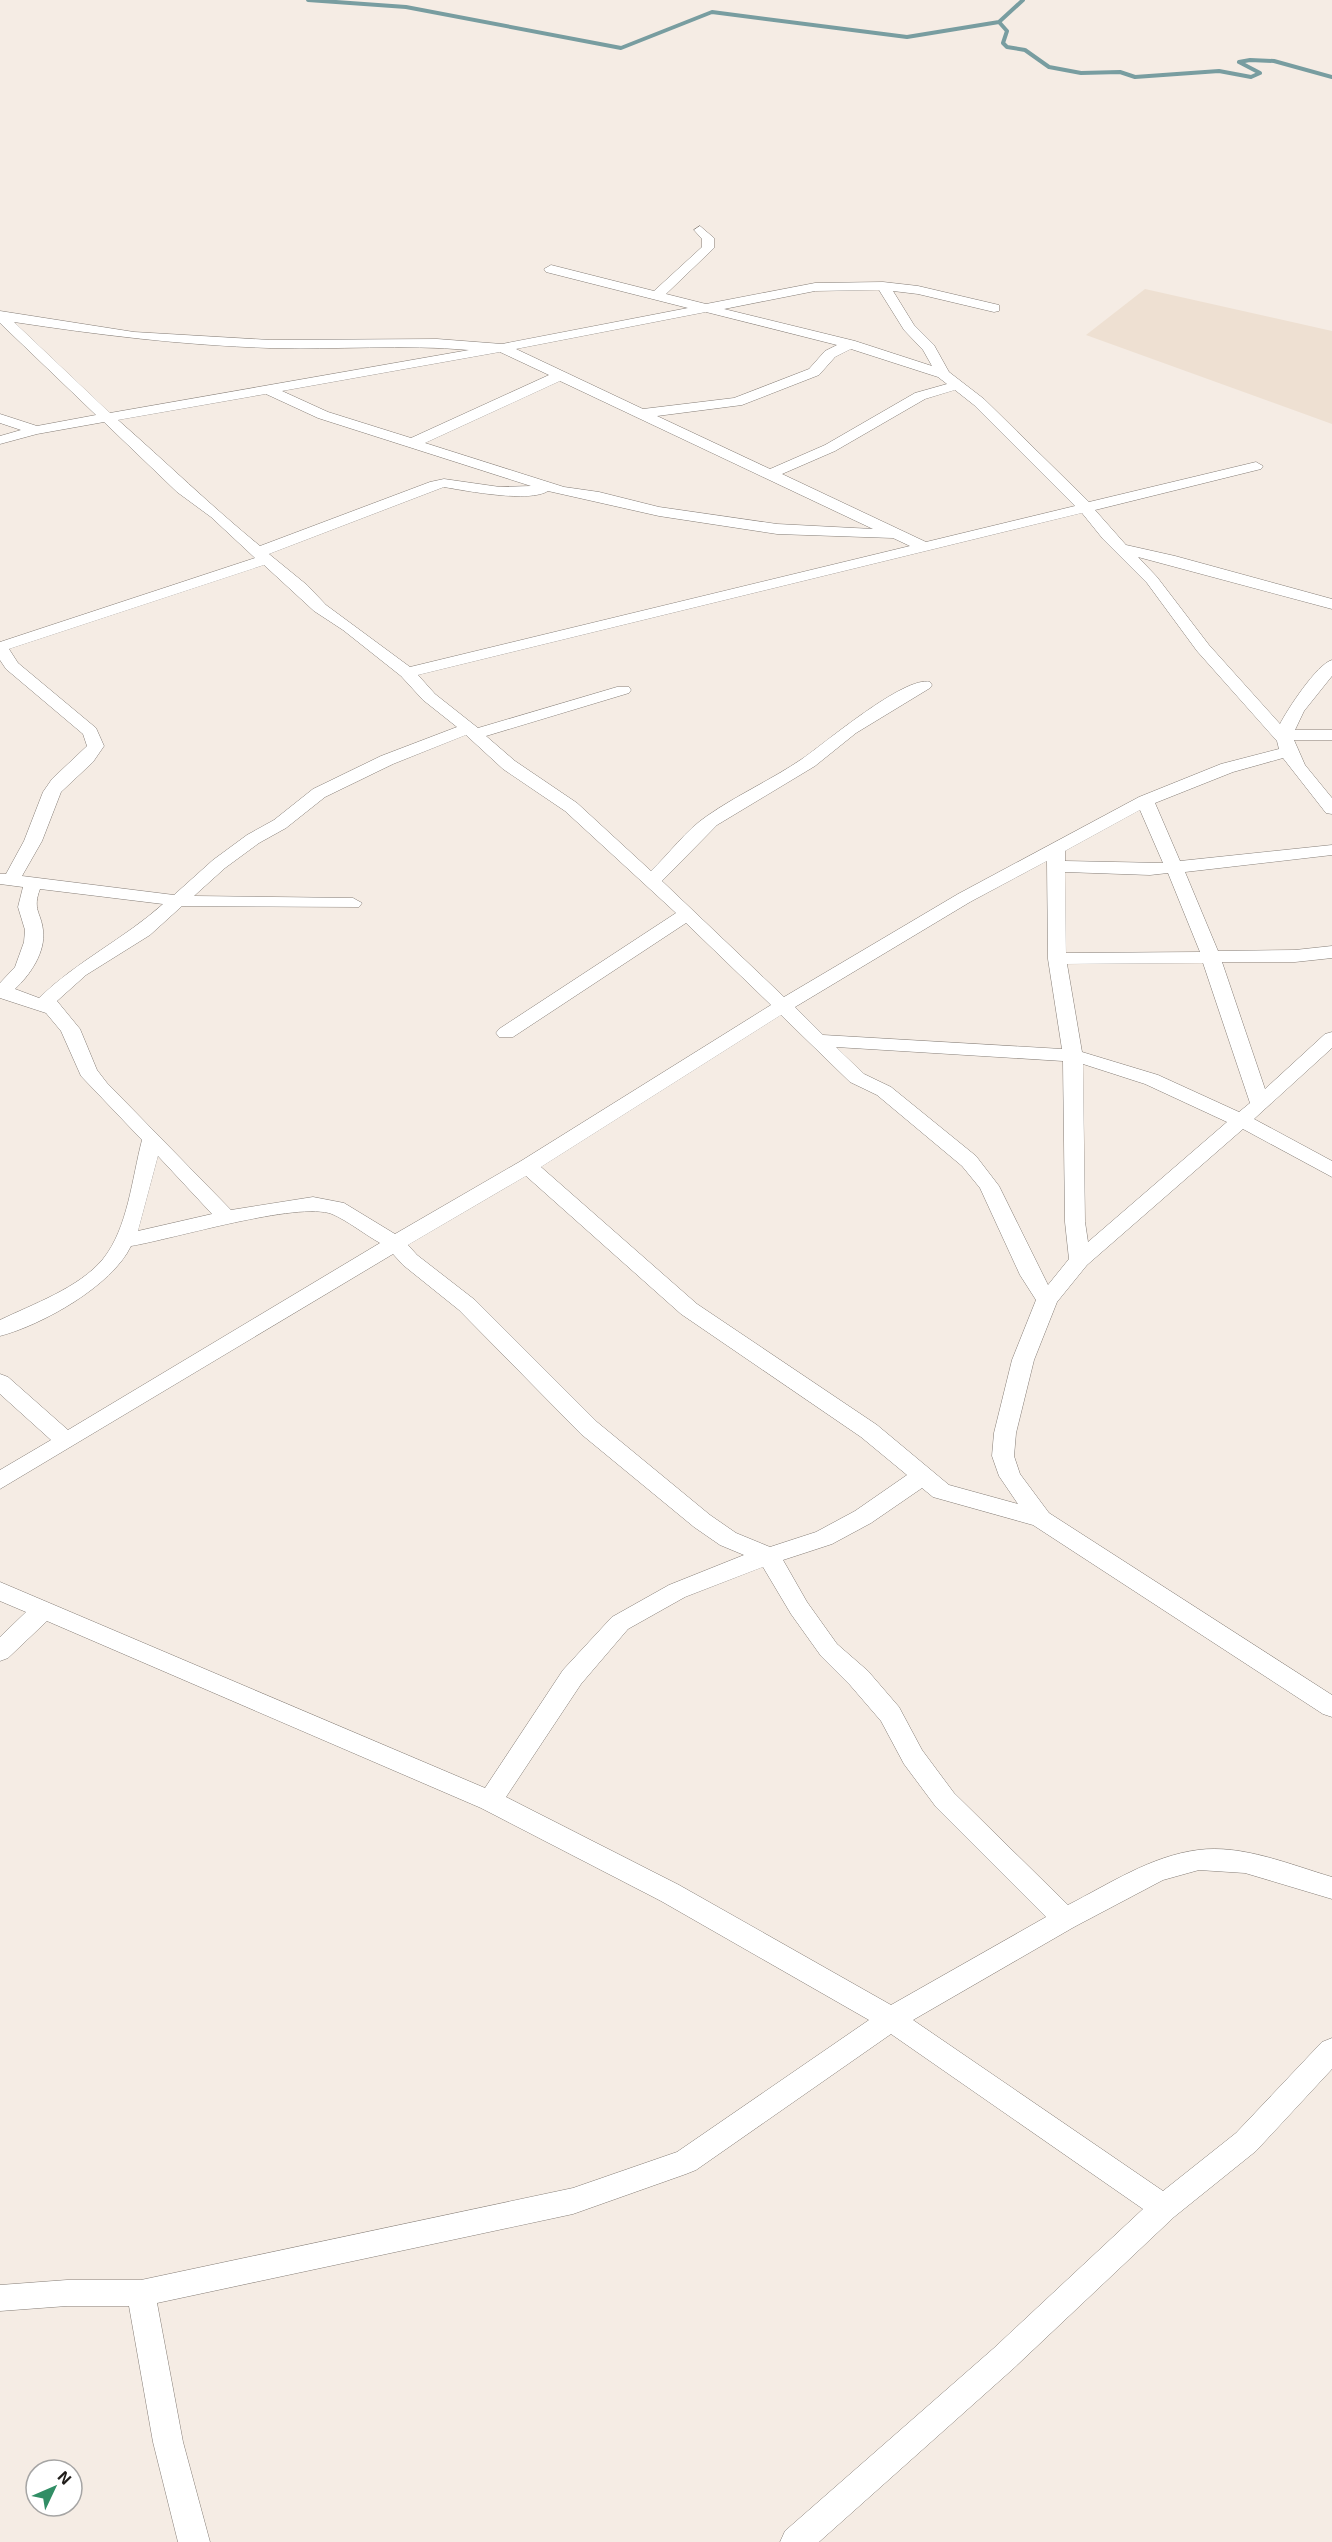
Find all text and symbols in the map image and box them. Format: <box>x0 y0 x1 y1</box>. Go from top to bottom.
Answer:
north arrow <box>24 2458 84 2518</box>
text: N <box>54 2466 76 2488</box>

